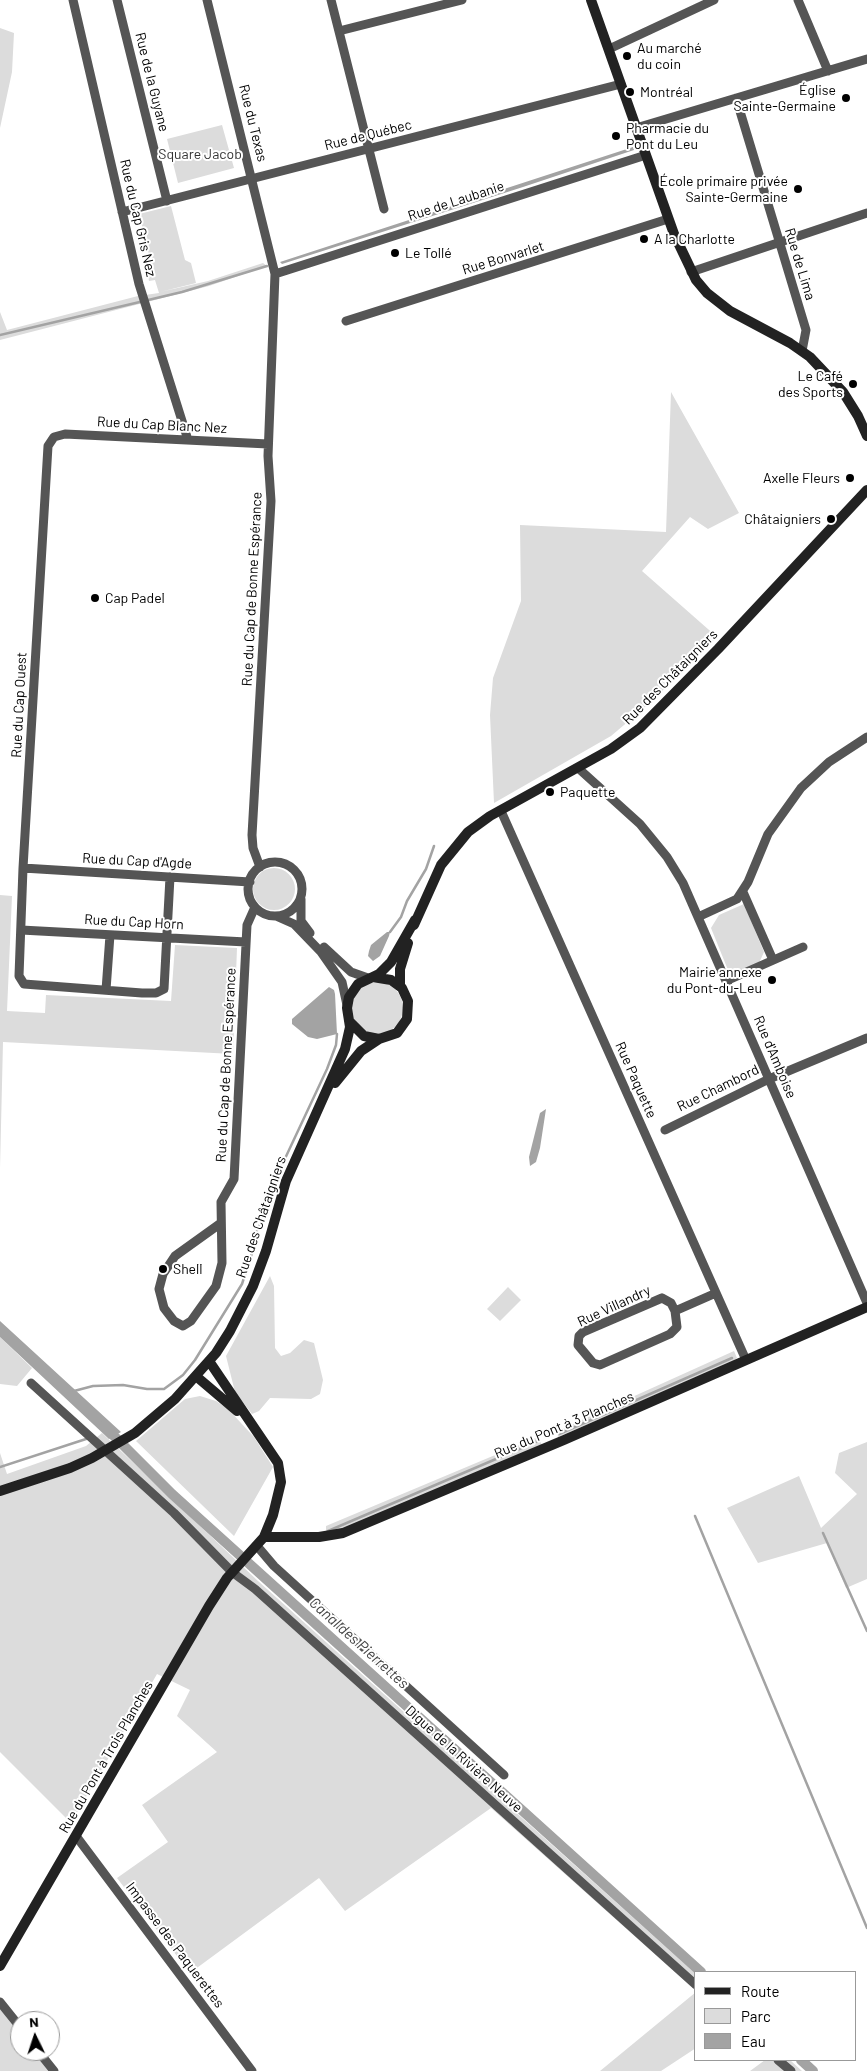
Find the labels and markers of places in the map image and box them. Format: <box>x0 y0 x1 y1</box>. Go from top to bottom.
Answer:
place label: Au marché du coin <box>637 40 702 72</box>
marker: Au marché du coin <box>621 50 633 62</box>
place label: Église Sainte-Germaine <box>733 82 836 114</box>
place label: Montréal <box>640 84 693 100</box>
marker: Montréal <box>624 86 636 98</box>
marker: Église Sainte-Germaine <box>840 92 852 104</box>
place label: Pharmacie du Pont du Leu <box>626 120 709 152</box>
marker: Pharmacie du Pont du Leu <box>610 130 622 142</box>
place label: École primaire privée Sainte-Germaine <box>659 173 788 206</box>
marker: École primaire privée Sainte-Germaine <box>792 183 804 195</box>
place label: A la Charlotte <box>654 231 735 247</box>
marker: A la Charlotte <box>638 233 650 245</box>
place label: Le Tollé <box>405 245 452 261</box>
marker: Le Tollé <box>389 247 401 259</box>
place label: Le Café des Sports <box>778 368 843 401</box>
marker: Le Café des Sports <box>847 378 859 390</box>
place label: Axelle Fleurs <box>763 470 840 486</box>
marker: Axelle Fleurs <box>844 472 856 484</box>
place label: Châtaigniers <box>744 511 821 527</box>
marker: Châtaigniers <box>825 513 837 525</box>
place label: Cap Padel <box>105 590 165 606</box>
marker: Cap Padel <box>89 592 101 604</box>
place label: Paquette <box>560 784 615 800</box>
marker: Paquette <box>544 786 556 798</box>
place label: Mairie annexe du Pont-du-Leu <box>667 964 762 996</box>
marker: Mairie annexe du Pont-du-Leu <box>766 974 778 986</box>
place label: Shell <box>173 1261 203 1277</box>
marker: Shell <box>157 1263 169 1275</box>

